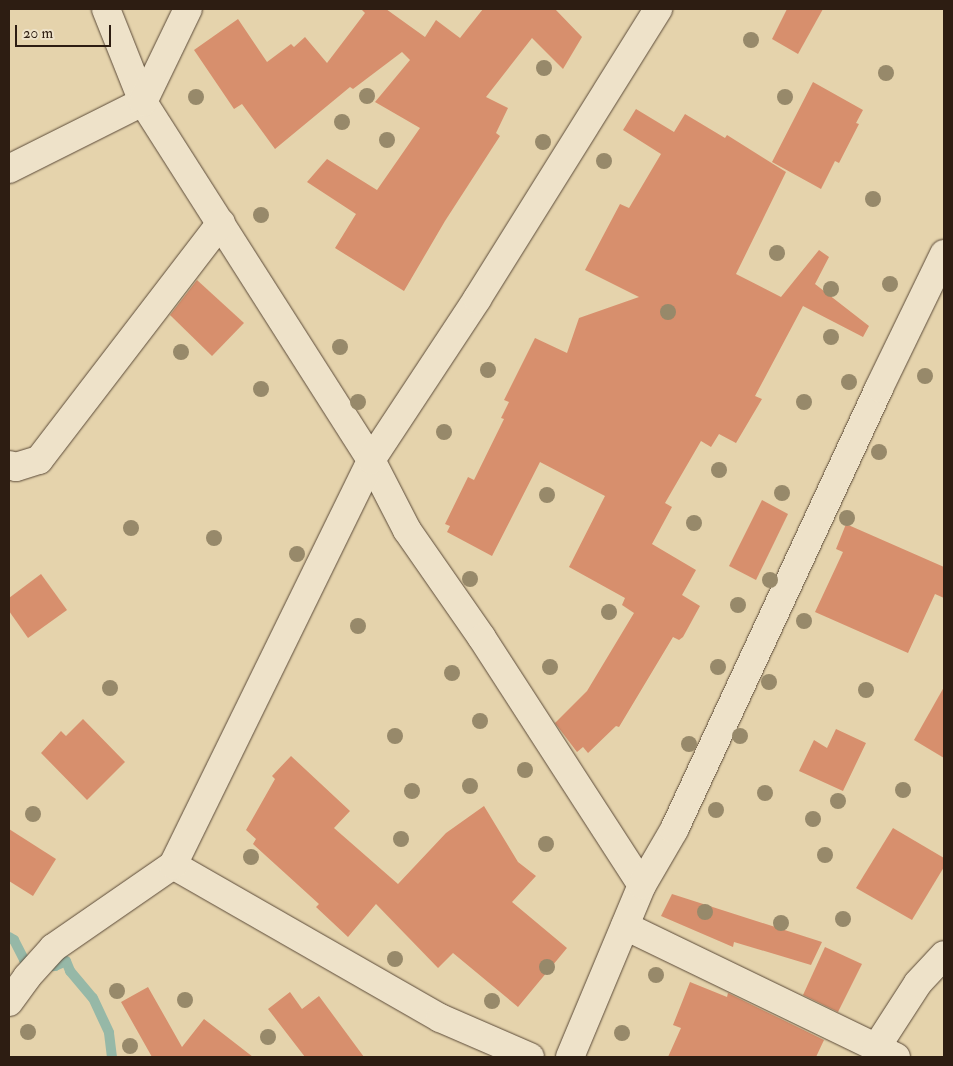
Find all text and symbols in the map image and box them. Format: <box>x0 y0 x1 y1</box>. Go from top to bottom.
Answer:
scale bar <box>18 15 114 47</box>
text: 20 m <box>23 24 53 43</box>

